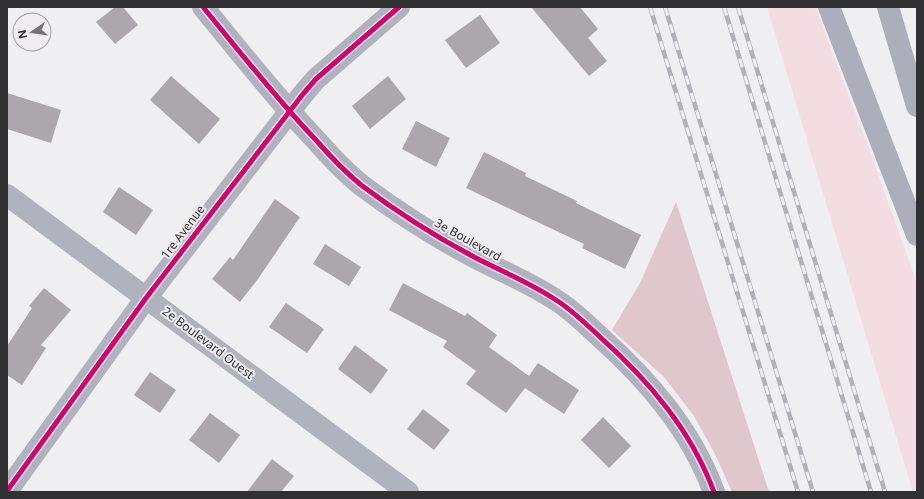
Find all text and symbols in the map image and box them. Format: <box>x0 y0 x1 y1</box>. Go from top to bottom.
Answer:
north arrow <box>12 12 52 52</box>
text: N <box>13 28 30 40</box>
street label: 1re Avenue <box>157 201 209 262</box>
street label: 3e Boulevard <box>432 214 505 265</box>
street label: 2e Boulevard Ouest <box>159 303 258 383</box>

